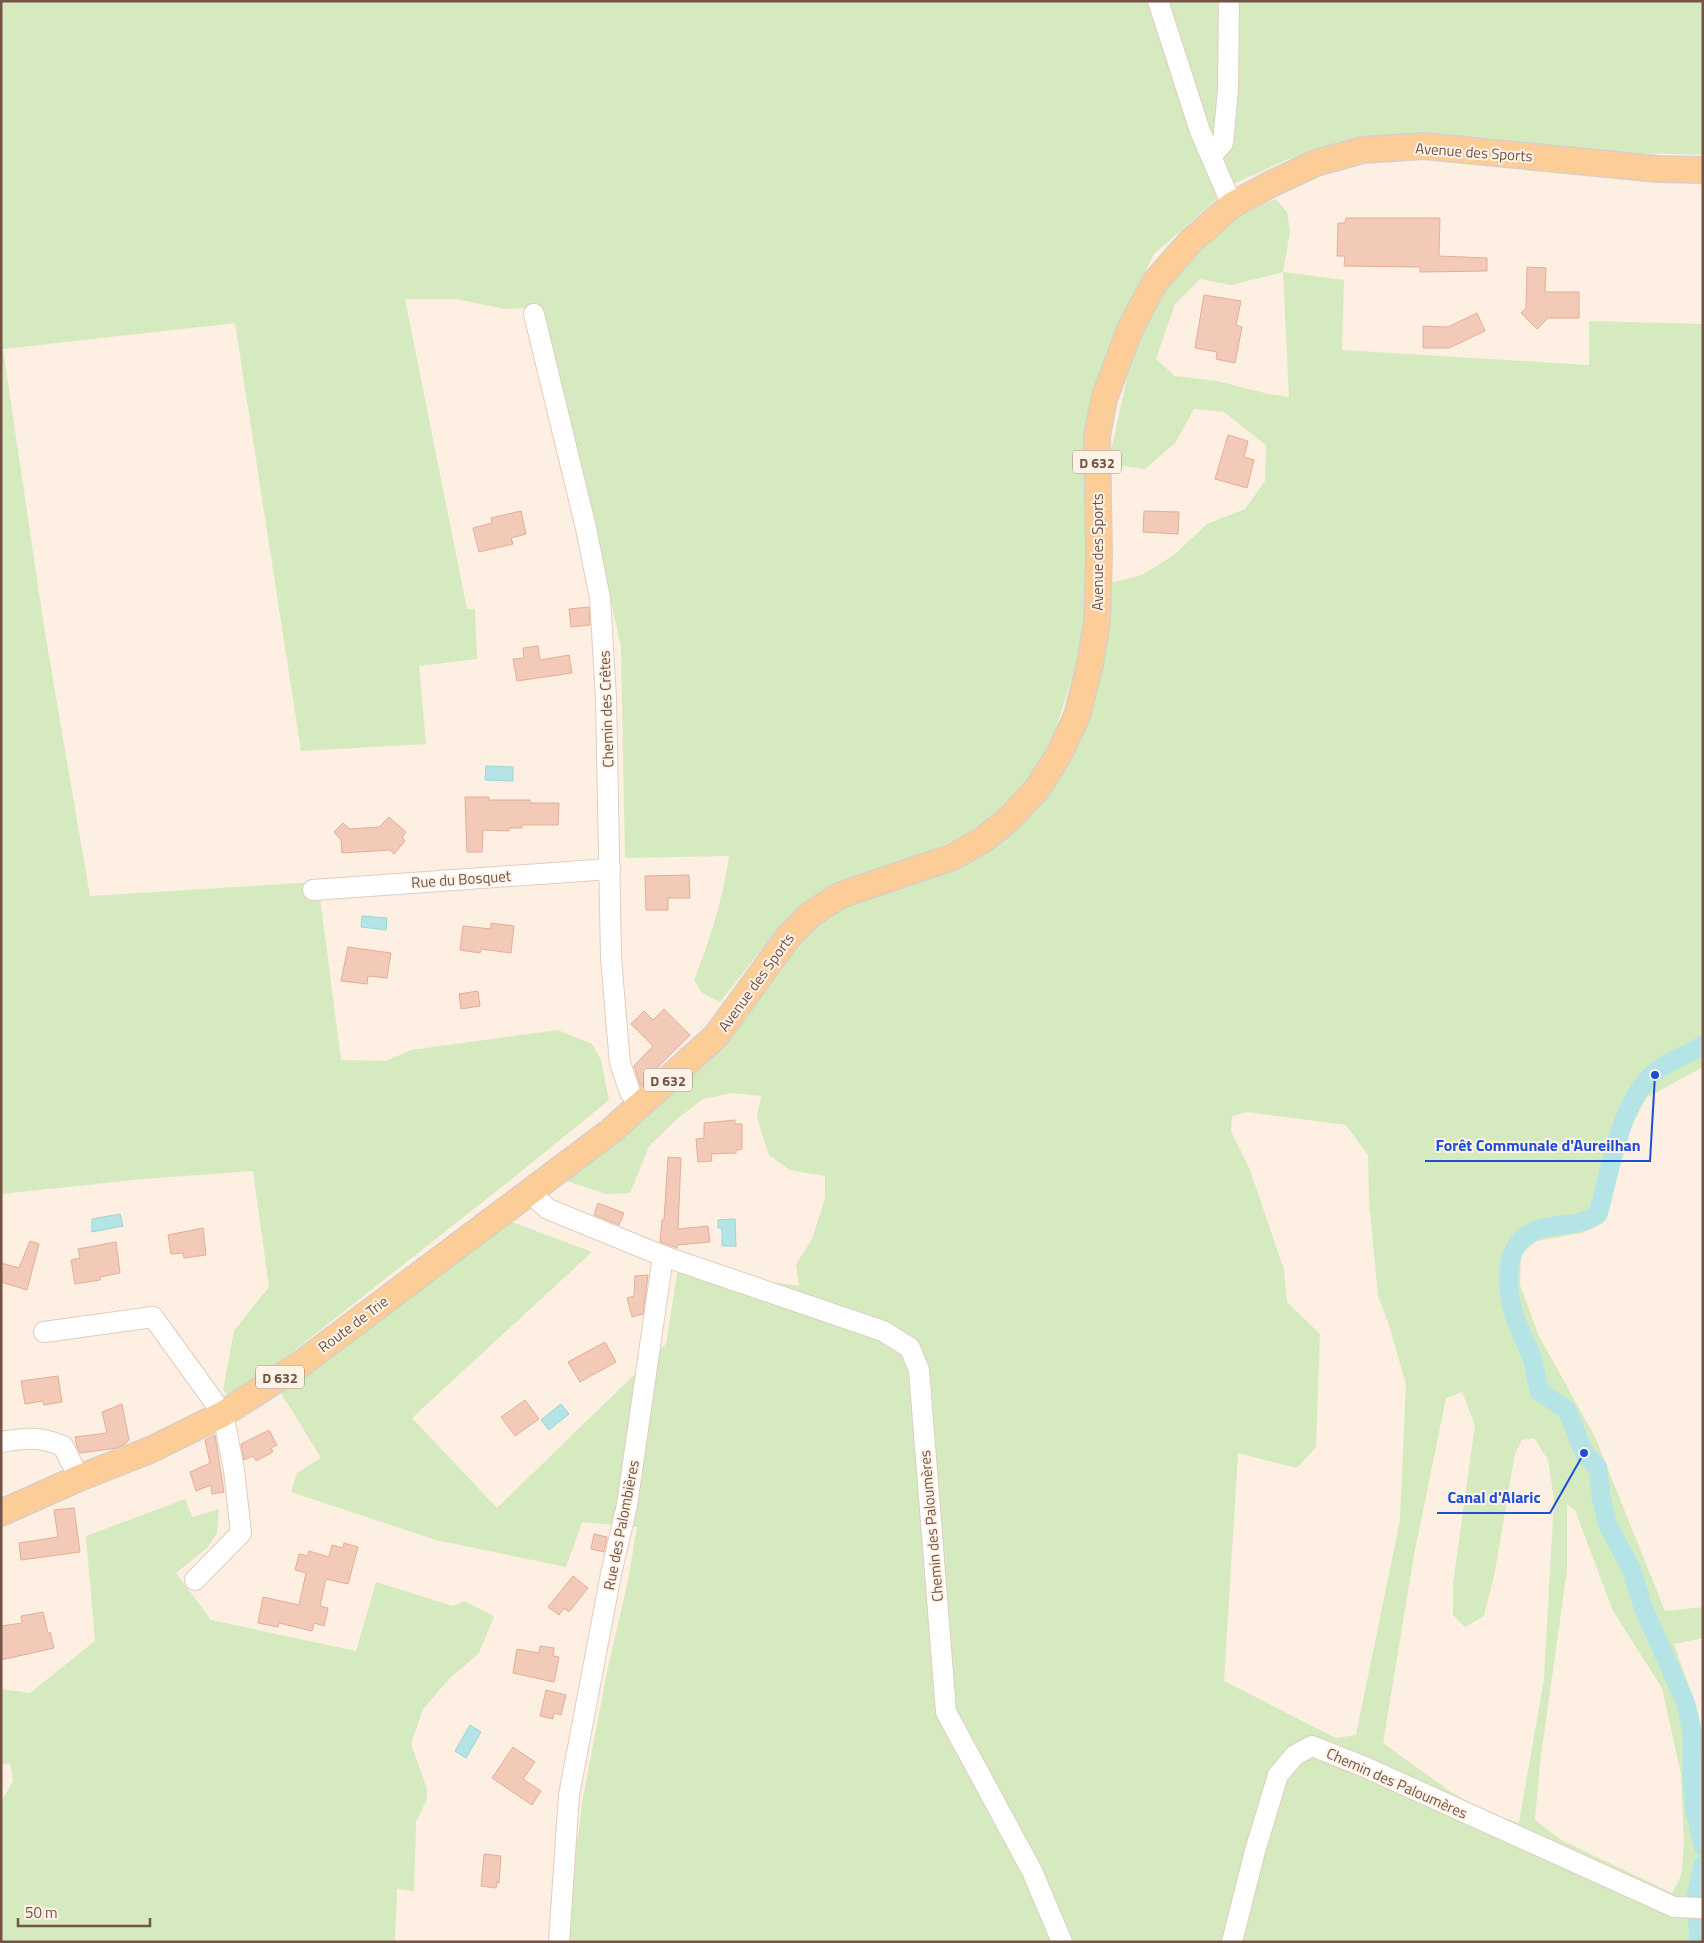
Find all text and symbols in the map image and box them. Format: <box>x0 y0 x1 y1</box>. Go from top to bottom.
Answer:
street label: Avenue des Sports <box>1415 136 1533 168</box>
road number: D 632 <box>1073 451 1121 474</box>
street label: Avenue des Sports <box>1086 493 1109 611</box>
street label: Chemin des Crêtes <box>592 650 620 768</box>
street label: Rue du Bosquet <box>410 864 512 894</box>
street label: Avenue des Sports <box>712 928 800 1036</box>
road number: D 632 <box>644 1068 692 1092</box>
callout: Forêt Communale d'Aureilhan <box>1425 1130 1650 1161</box>
text: Forêt Communale d'Aureilhan <box>1435 1133 1641 1157</box>
street label: Route de Trie <box>313 1290 393 1358</box>
road number: D 632 <box>256 1365 304 1388</box>
street label: Chemin des Paloumères <box>913 1449 949 1603</box>
street label: Rue des Palombières <box>597 1458 645 1592</box>
callout: Canal d'Alaric <box>1437 1482 1550 1513</box>
text: Canal d'Alaric <box>1447 1485 1541 1509</box>
street label: Chemin des Paloumères <box>1323 1742 1471 1824</box>
scale bar <box>18 1896 150 1928</box>
text: 50 m <box>25 1901 58 1924</box>

